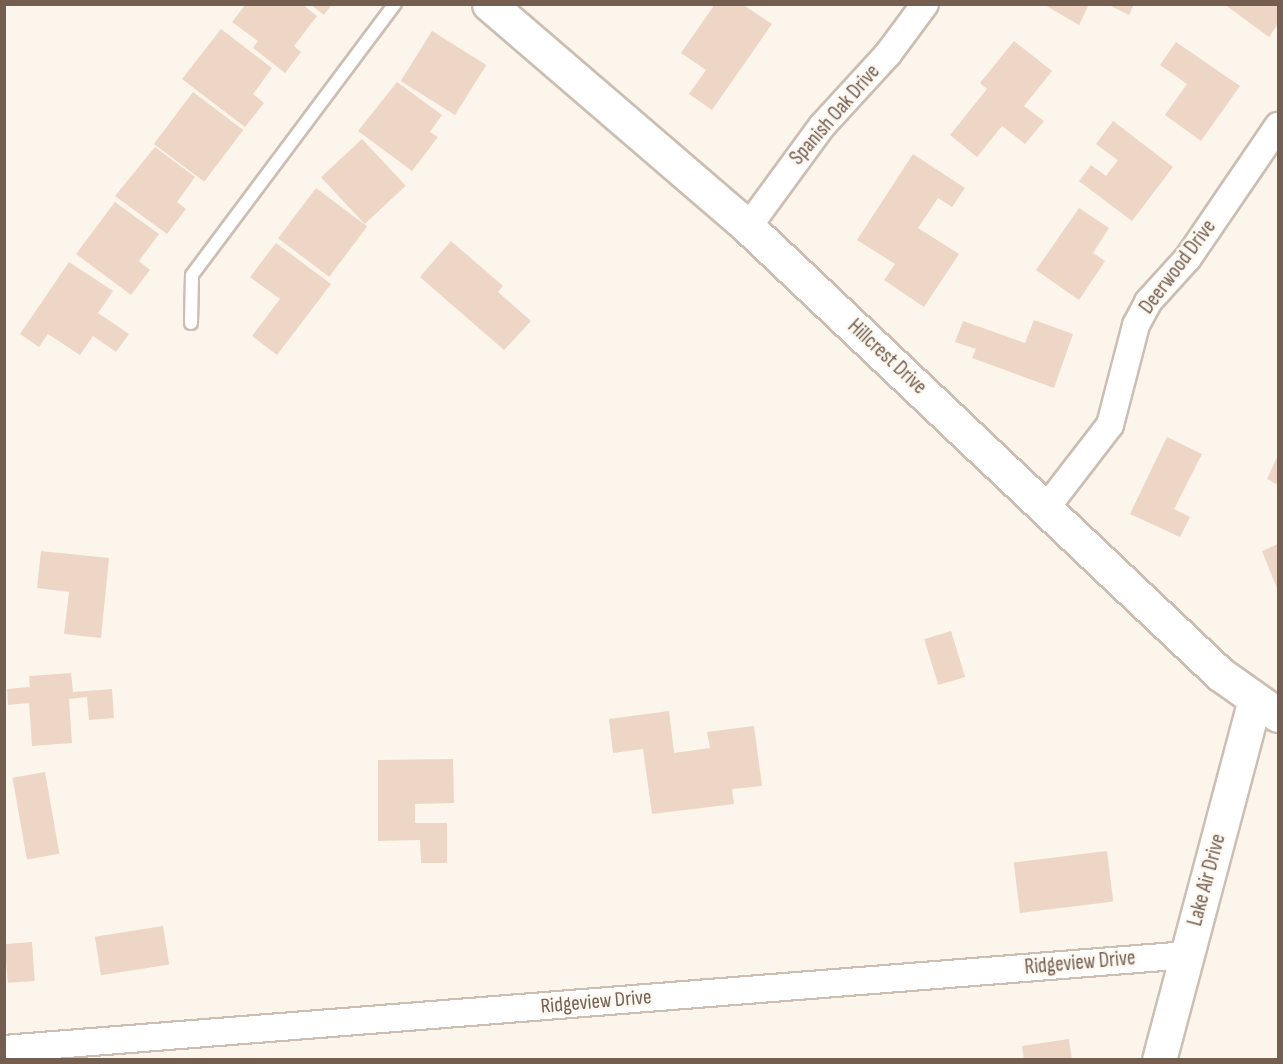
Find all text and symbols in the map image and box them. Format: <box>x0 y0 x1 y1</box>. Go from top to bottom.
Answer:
street label: Spanish Oak Drive <box>785 60 885 170</box>
street label: Deerwood Drive <box>1134 215 1222 319</box>
street label: Hillcrest Drive <box>842 314 932 400</box>
street label: Lake Air Drive <box>1183 831 1231 929</box>
street label: Ridgeview Drive <box>1024 946 1136 980</box>
street label: Ridgeview Drive <box>540 985 652 1019</box>

